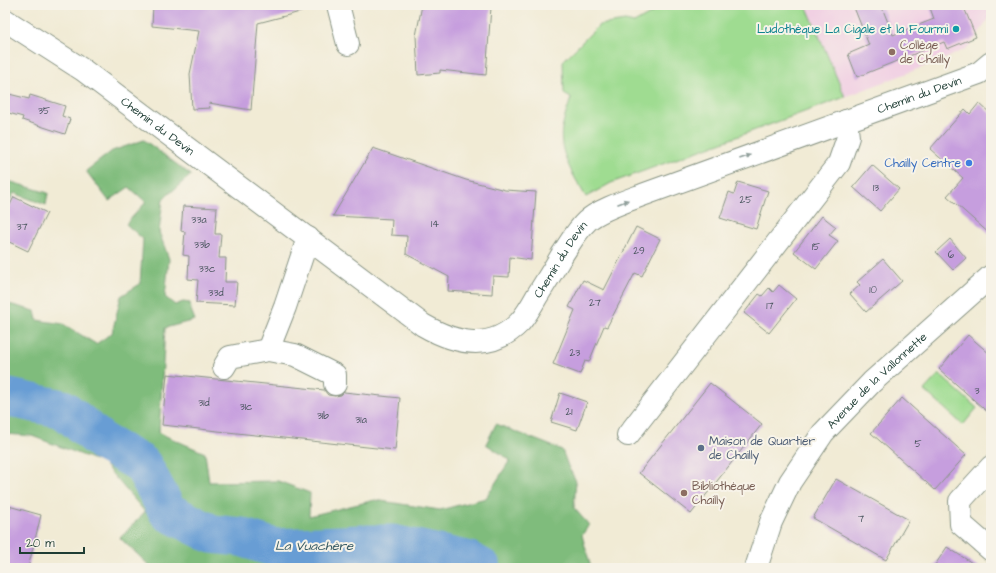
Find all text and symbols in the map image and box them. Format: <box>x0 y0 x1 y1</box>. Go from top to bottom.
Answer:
place label: Ludothèque La Cigale et la Fourmi <box>757 21 948 39</box>
marker: Ludothèque La Cigale et la Fourmi <box>951 24 961 34</box>
place label: Collège de Chailly <box>900 37 951 69</box>
marker: Collège de Chailly <box>887 47 897 57</box>
street label: Chemin du Devin <box>875 72 964 118</box>
street label: Chemin du Devin <box>117 93 198 159</box>
house number: 35 <box>38 104 50 118</box>
one-way arrow <box>740 154 752 160</box>
place label: Chailly Centre <box>885 155 962 173</box>
marker: Chailly Centre <box>964 158 974 168</box>
house number: 13 <box>873 181 879 195</box>
house number: 25 <box>740 193 752 207</box>
one-way arrow <box>618 199 630 205</box>
house number: 33a <box>191 213 207 227</box>
house number: 14 <box>431 217 439 231</box>
street label: Chemin du Devin <box>529 217 591 301</box>
house number: 37 <box>16 220 28 234</box>
house number: 33b <box>194 238 210 252</box>
house number: 15 <box>812 240 820 254</box>
house number: 29 <box>633 244 645 258</box>
house number: 6 <box>948 248 955 262</box>
house number: 33c <box>199 262 216 276</box>
house number: 10 <box>869 283 877 297</box>
house number: 33d <box>208 286 224 300</box>
house number: 27 <box>589 296 601 310</box>
house number: 17 <box>766 299 774 313</box>
street label: Avenue de la Vallonnette <box>823 328 931 433</box>
house number: 23 <box>570 346 580 360</box>
house number: 3 <box>974 384 980 398</box>
house number: 31d <box>198 396 210 410</box>
house number: 31c <box>240 400 253 414</box>
house number: 21 <box>565 405 573 419</box>
house number: 31b <box>317 409 329 423</box>
house number: 31a <box>355 413 367 427</box>
place label: Maison de Quartier de Chailly <box>709 433 815 465</box>
house number: 5 <box>914 437 922 451</box>
marker: Maison de Quartier de Chailly <box>696 443 706 453</box>
place label: Bibliothèque Chailly <box>692 478 756 510</box>
marker: Bibliothèque Chailly <box>679 488 689 498</box>
house number: 7 <box>858 512 864 526</box>
scale bar <box>20 529 84 555</box>
text: 20 m <box>26 535 55 552</box>
water label: La Vuachère <box>275 537 354 555</box>

